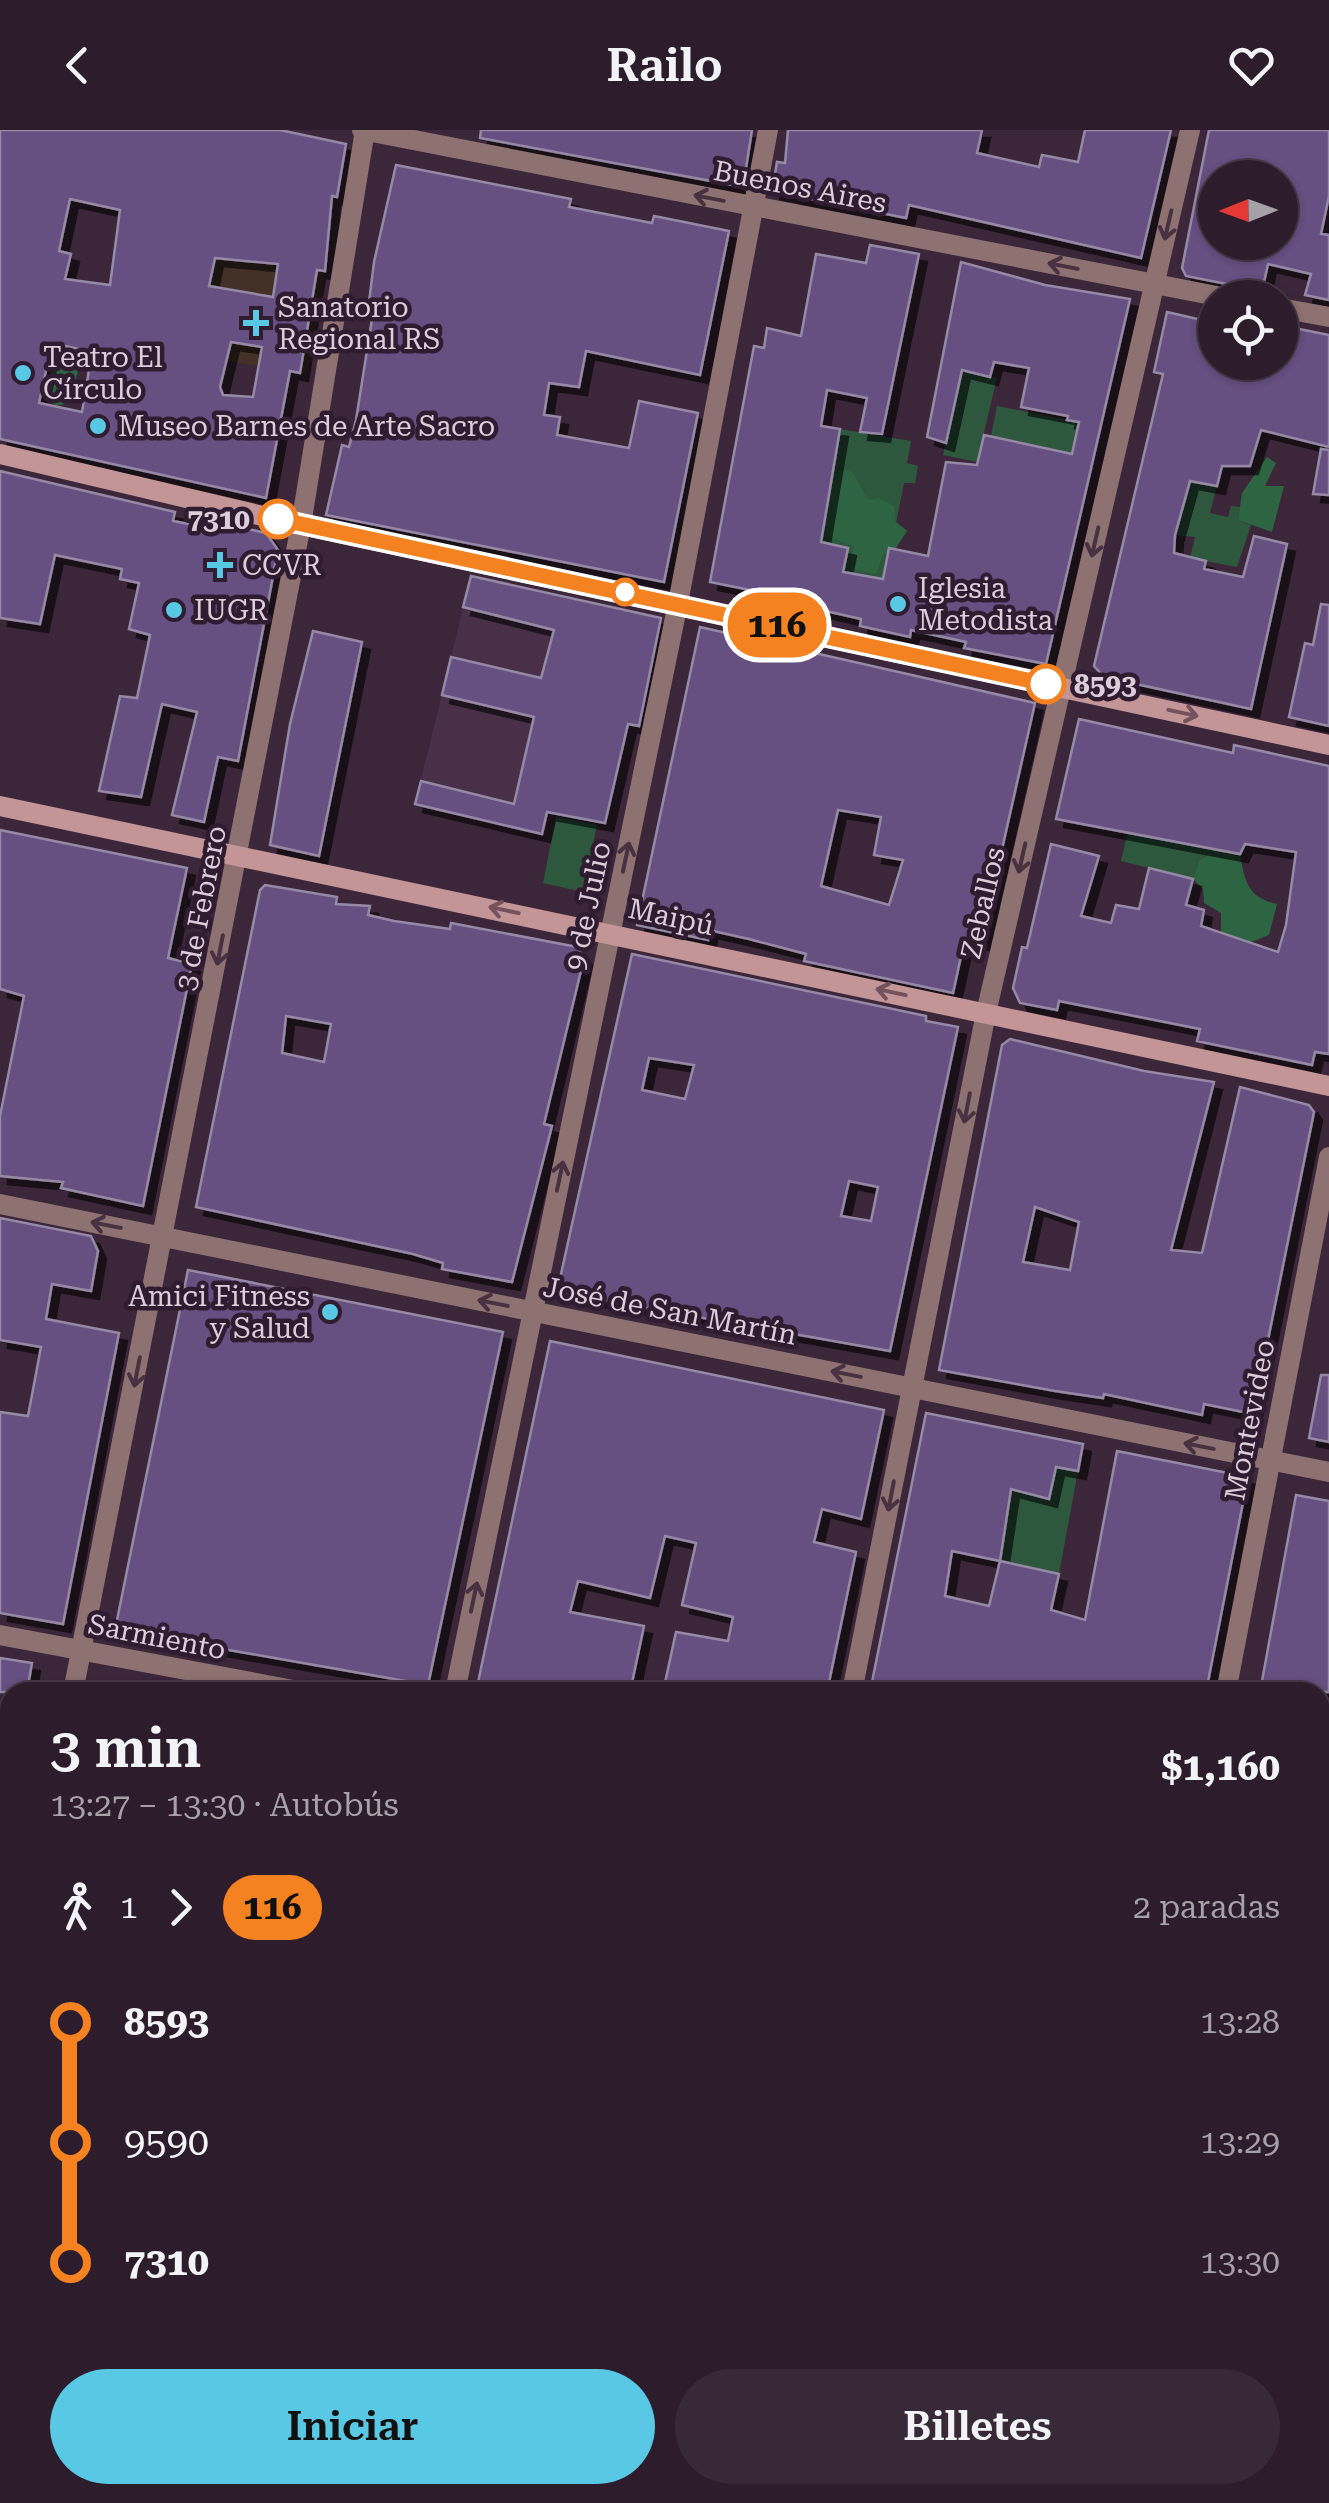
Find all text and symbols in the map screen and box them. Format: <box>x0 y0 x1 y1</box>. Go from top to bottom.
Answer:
icon: back <box>50 38 105 93</box>
icon: heart <box>1224 38 1279 93</box>
text: Railo <box>606 39 723 92</box>
street label: Buenos Aires <box>711 154 889 220</box>
north arrow <box>1198 160 1298 260</box>
map controls <box>1198 160 1298 380</box>
one-way arrow <box>694 187 726 206</box>
one-way arrow <box>1158 208 1176 240</box>
one-way arrow <box>1047 255 1079 274</box>
button: locate <box>1198 280 1298 380</box>
place label: Sanatorio Regional RS <box>278 291 440 356</box>
marker: Sanatorio Regional RS <box>243 310 269 336</box>
place label: Teatro El Círculo <box>43 341 163 406</box>
marker: Teatro El Círculo <box>12 362 34 384</box>
place label: Museo Barnes de Arte Sacro <box>118 410 495 443</box>
marker: Museo Barnes de Arte Sacro <box>87 415 109 437</box>
marker: 7310 <box>259 500 297 538</box>
place label: 7310 <box>187 503 250 536</box>
one-way arrow <box>1085 525 1103 557</box>
place label: CCVR <box>242 549 321 582</box>
marker: CCVR <box>207 552 233 578</box>
place label: Iglesia Metodista <box>918 572 1053 637</box>
unlabelled marker <box>612 579 638 605</box>
line badge: 116 <box>720 592 834 658</box>
marker: Iglesia Metodista <box>887 593 909 615</box>
place label: IUGR <box>194 594 268 627</box>
marker: IUGR <box>163 599 185 621</box>
text: 116 <box>748 605 806 646</box>
marker: 8593 <box>1027 665 1065 703</box>
place label: 8593 <box>1074 668 1137 701</box>
one-way arrow <box>1166 705 1198 724</box>
street label: 3 de Febrero <box>169 823 233 993</box>
street label: 9 de Julio <box>558 839 618 973</box>
one-way arrow <box>1012 841 1030 873</box>
one-way arrow <box>617 842 636 874</box>
street label: Zeballos <box>954 844 1012 962</box>
street label: Maipú <box>625 892 717 942</box>
one-way arrow <box>489 899 521 918</box>
one-way arrow <box>210 933 229 965</box>
one-way arrow <box>876 982 908 1000</box>
one-way arrow <box>957 1091 976 1123</box>
one-way arrow <box>552 1161 571 1193</box>
one-way arrow <box>91 1215 123 1234</box>
street label: José de San Martín <box>540 1270 800 1352</box>
place label: Amici Fitness y Salud <box>128 1280 310 1345</box>
one-way arrow <box>478 1293 510 1312</box>
marker: Amici Fitness y Salud <box>319 1301 341 1323</box>
street label: Montevideo <box>1218 1337 1282 1503</box>
one-way arrow <box>126 1355 145 1387</box>
one-way arrow <box>831 1364 863 1383</box>
one-way arrow <box>1184 1435 1216 1454</box>
one-way arrow <box>880 1479 899 1511</box>
one-way arrow <box>466 1582 485 1614</box>
street label: Sarmiento <box>85 1607 229 1667</box>
text: 3 min <box>50 1716 201 1780</box>
text: $1,160 <box>1161 1745 1280 1789</box>
text: 13:27 – 13:30 · Autobús <box>50 1786 399 1824</box>
icon: walk <box>50 1880 105 1935</box>
icon: forward <box>153 1880 208 1935</box>
text: 116 <box>243 1887 302 1928</box>
text: 1 <box>120 1888 138 1926</box>
text: 2 paradas <box>1133 1888 1280 1926</box>
text: 8593 <box>124 2000 209 2044</box>
text: 13:28 <box>1200 2003 1280 2041</box>
text: 9590 <box>124 2120 209 2164</box>
text: 13:29 <box>1200 2123 1280 2161</box>
text: 7310 <box>124 2240 209 2284</box>
text: 13:30 <box>1200 2243 1280 2281</box>
button: Iniciar <box>50 2369 655 2484</box>
button: Billetes <box>675 2369 1280 2484</box>

